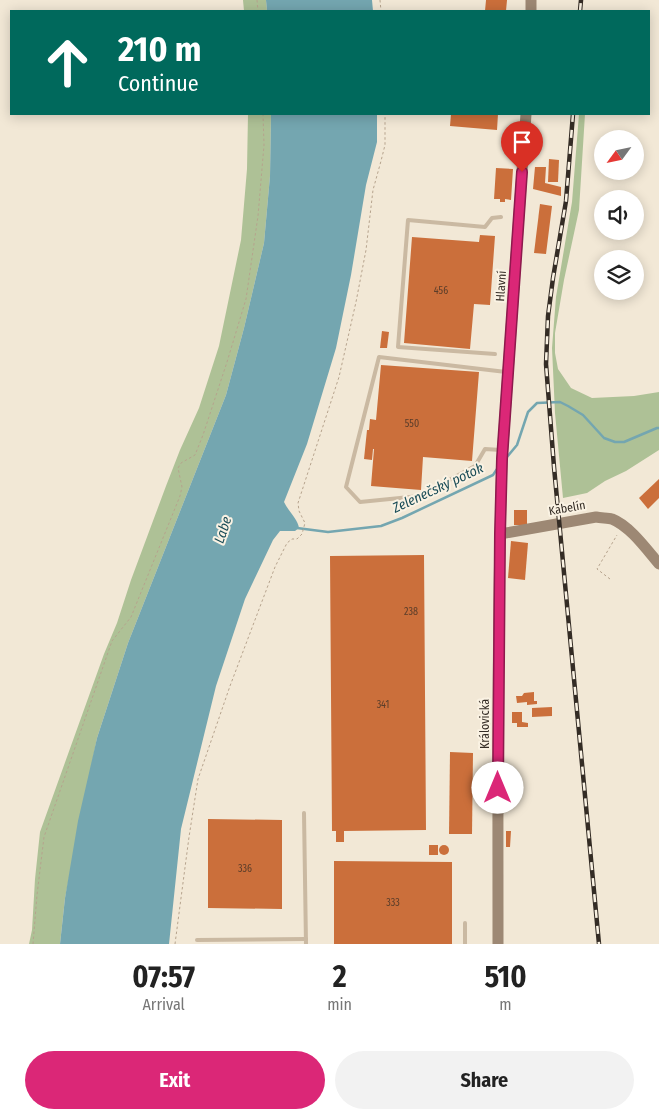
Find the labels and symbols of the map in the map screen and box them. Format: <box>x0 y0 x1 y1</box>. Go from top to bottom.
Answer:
pin <box>501 121 543 172</box>
north arrow <box>594 130 644 180</box>
street label: Hlavní <box>493 270 509 302</box>
house number: 456 <box>434 285 448 297</box>
house number: 550 <box>405 418 419 430</box>
water label: Zelenečský potok <box>389 459 486 517</box>
street label: Kabelín <box>548 498 586 518</box>
water label: Labe <box>211 514 235 546</box>
house number: 238 <box>404 606 418 618</box>
house number: 341 <box>377 699 389 711</box>
street label: Královická <box>478 699 492 749</box>
position arrow <box>471 761 523 813</box>
house number: 336 <box>238 863 252 875</box>
house number: 333 <box>386 897 400 909</box>

